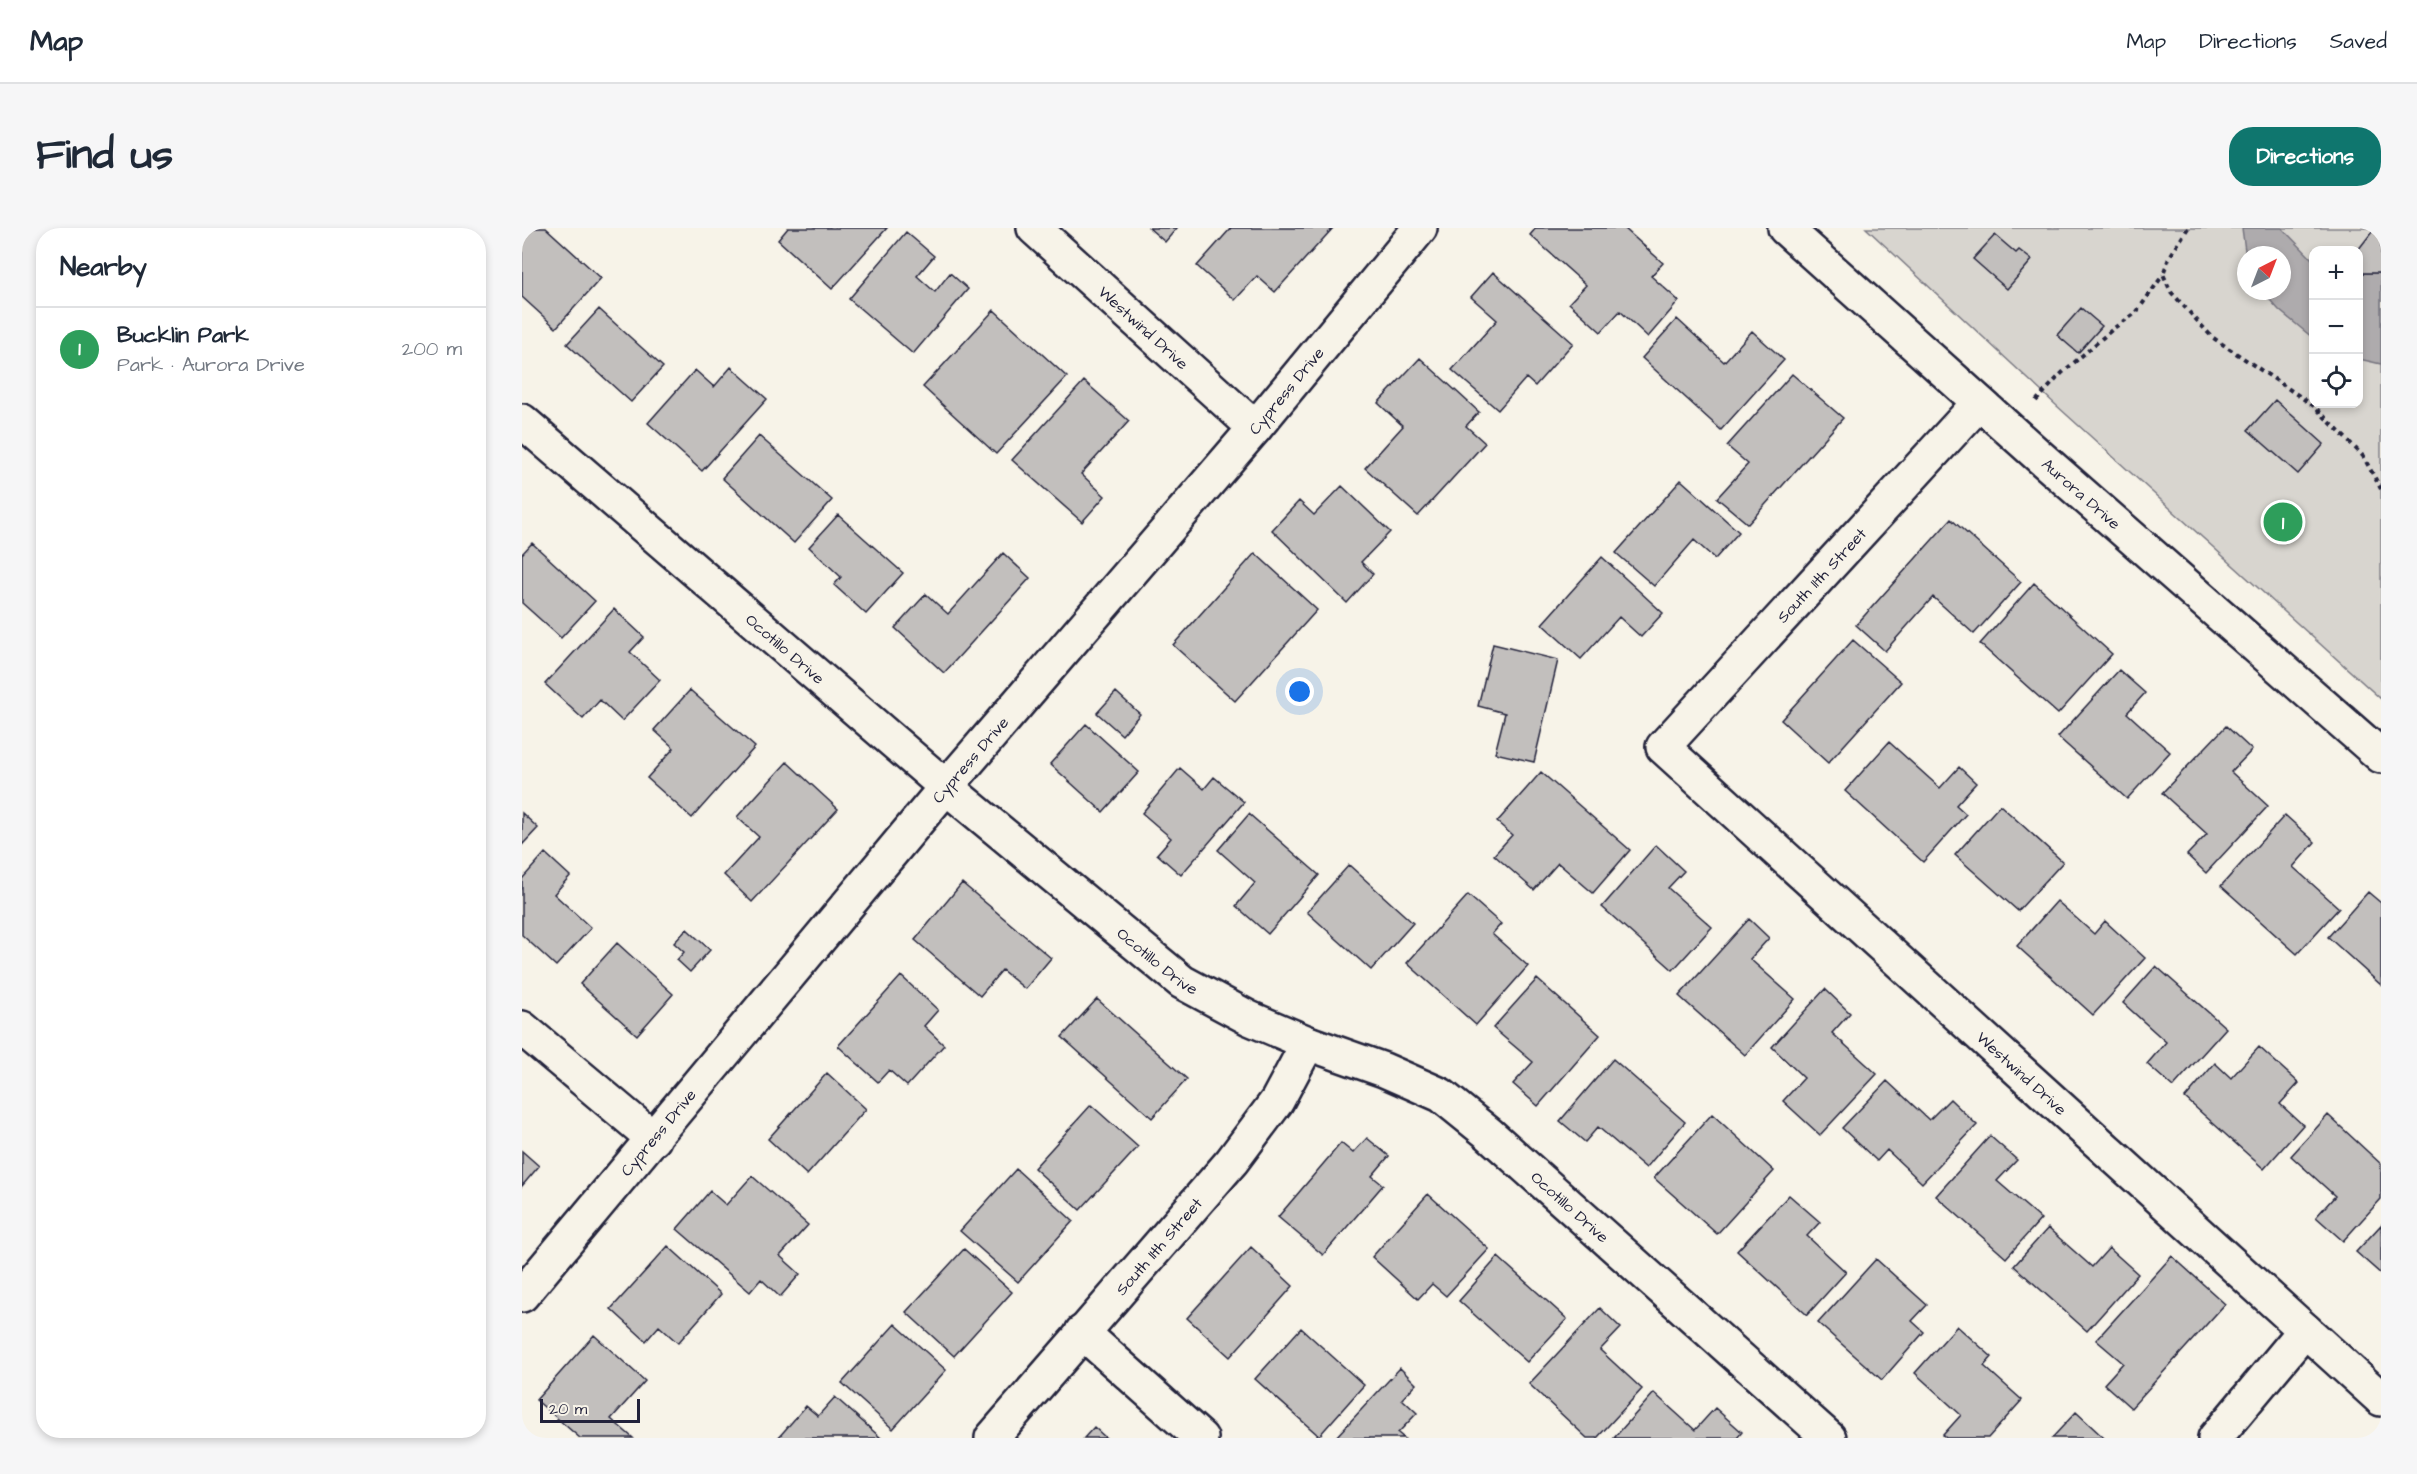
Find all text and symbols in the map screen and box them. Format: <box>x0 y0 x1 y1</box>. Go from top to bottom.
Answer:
text: Map <box>30 22 83 61</box>
text: Map <box>2126 27 2166 56</box>
text: Directions <box>2199 27 2297 56</box>
text: Saved <box>2330 27 2387 56</box>
text: Find us <box>36 127 173 185</box>
button: Directions <box>2229 127 2381 186</box>
north arrow <box>2237 246 2291 300</box>
map controls <box>2309 246 2363 408</box>
button: + <box>2309 246 2363 300</box>
text: Nearby <box>60 249 147 285</box>
street label: Westwind Drive <box>1093 281 1193 375</box>
button: − <box>2309 300 2363 354</box>
text: Bucklin Park <box>117 320 249 351</box>
text: 1 <box>78 335 81 363</box>
text: 200 m <box>402 335 462 363</box>
street label: Cypress Drive <box>1244 342 1330 440</box>
text: Park · Aurora Drive <box>117 351 305 379</box>
button: locate <box>2309 354 2363 408</box>
street label: Aurora Drive <box>2037 454 2125 535</box>
pin: 1 <box>2264 500 2302 544</box>
street label: South 11th Street <box>1772 523 1872 628</box>
street label: Ocotillo Drive <box>741 609 829 690</box>
your location <box>1285 677 1314 706</box>
street label: Cypress Drive <box>927 712 1014 808</box>
street label: Ocotillo Drive <box>1112 923 1202 1001</box>
street label: Westwind Drive <box>1971 1027 2071 1121</box>
street label: Cypress Drive <box>616 1084 702 1181</box>
street label: Ocotillo Drive <box>1526 1166 1614 1248</box>
street label: South 11th Street <box>1111 1193 1208 1300</box>
scale bar <box>540 1396 640 1424</box>
text: 20 m <box>549 1398 587 1420</box>

